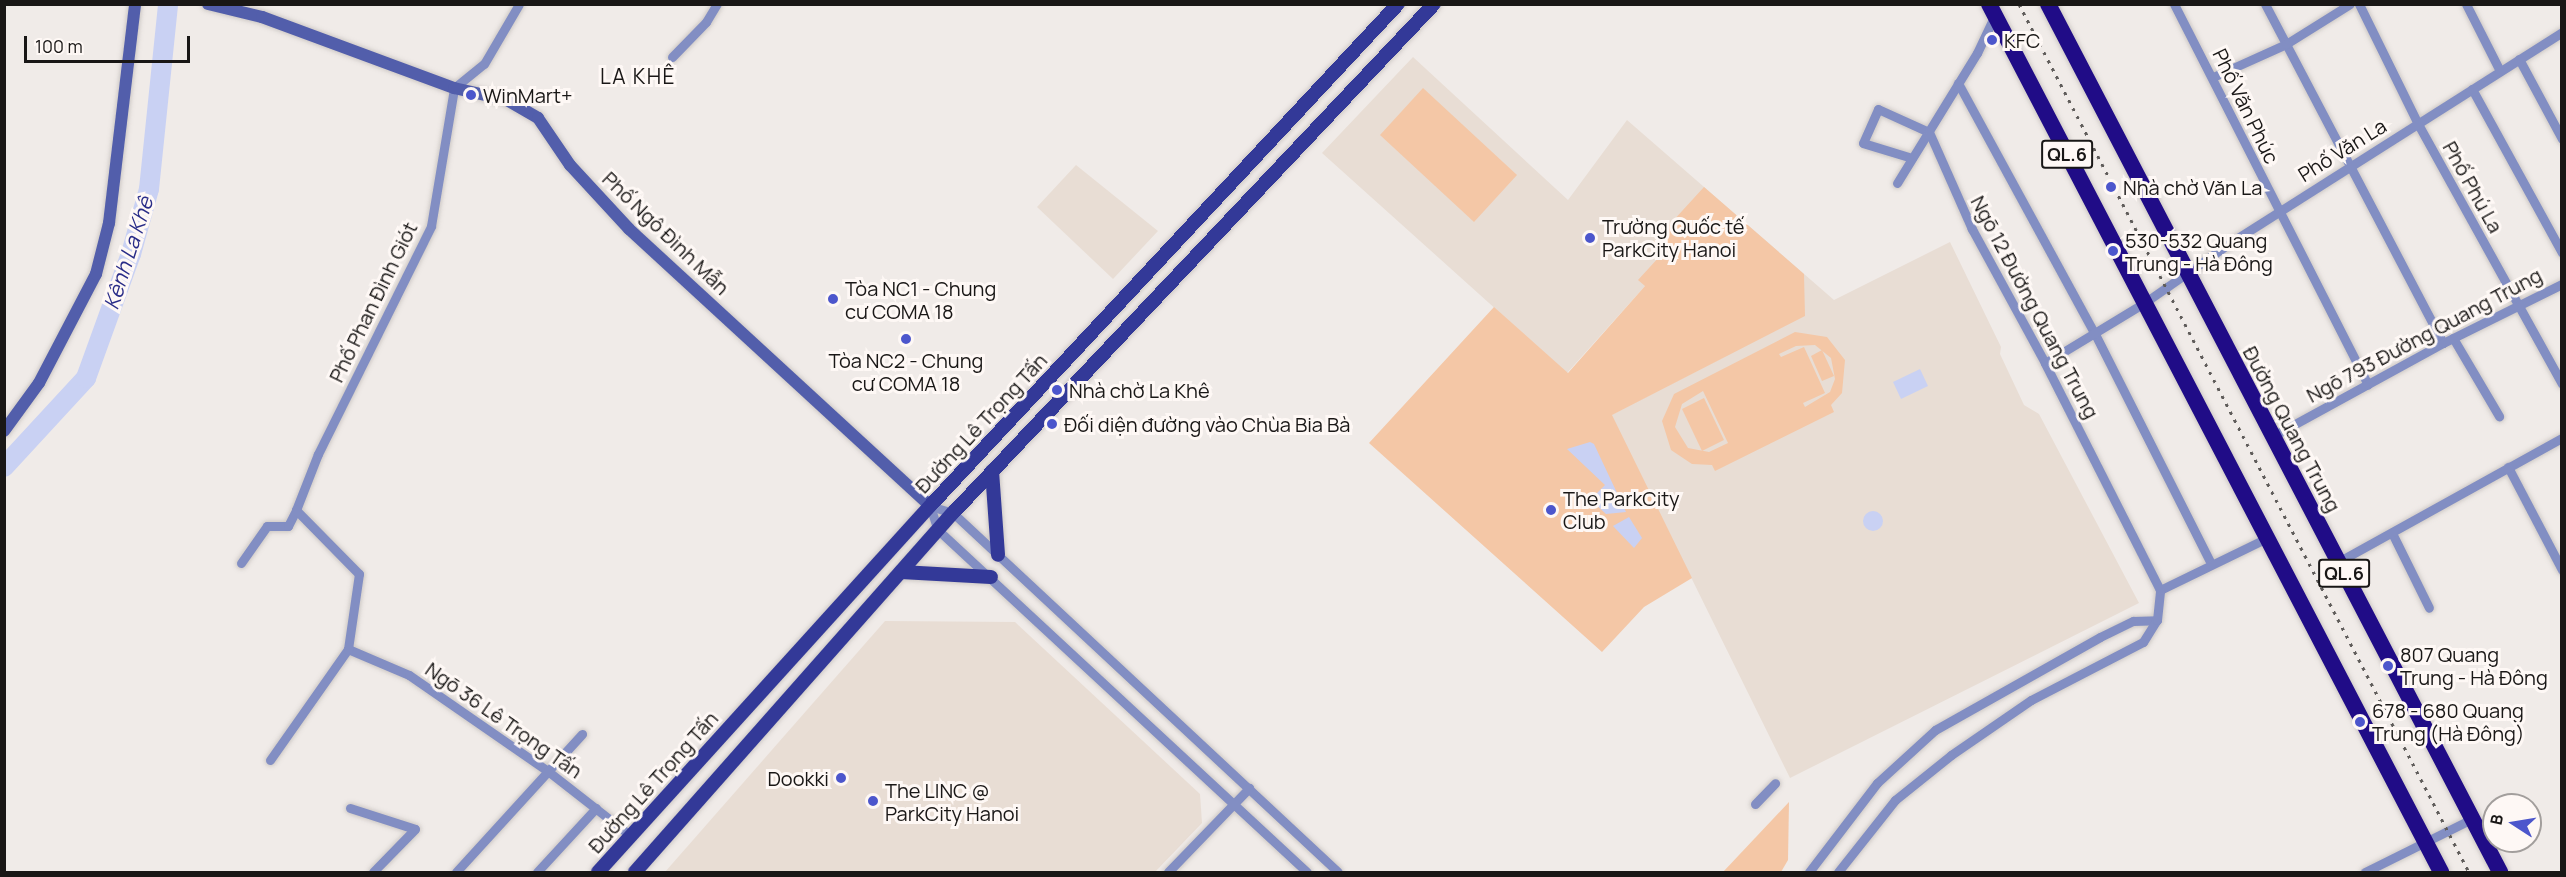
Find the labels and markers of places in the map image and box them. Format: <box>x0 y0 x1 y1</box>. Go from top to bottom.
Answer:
place label: KFC <box>2004 28 2040 52</box>
marker: KFC <box>1985 33 1999 47</box>
place label: WinMart+ <box>483 83 573 107</box>
marker: WinMart+ <box>464 88 478 102</box>
place label: Nhà chờ Văn La <box>2123 175 2262 199</box>
marker: Nhà chờ Văn La <box>2104 180 2118 194</box>
place label: Trường Quốc tế ParkCity Hanoi <box>1602 214 1744 261</box>
place label: 530-532 Quang Trung - Hà Đông <box>2125 228 2273 275</box>
marker: Trường Quốc tế ParkCity Hanoi <box>1583 231 1597 245</box>
marker: 530-532 Quang Trung - Hà Đông <box>2106 244 2120 258</box>
place label: Tòa NC1 - Chung cư COMA 18 <box>845 276 996 323</box>
marker: Tòa NC1 - Chung cư COMA 18 <box>826 292 840 306</box>
marker: Tòa NC2 - Chung cư COMA 18 <box>899 332 913 346</box>
place label: Tòa NC2 - Chung cư COMA 18 <box>829 348 983 395</box>
place label: Nhà chờ La Khê <box>1069 378 1210 402</box>
marker: Nhà chờ La Khê <box>1050 383 1064 397</box>
place label: Đối diện đường vào Chùa Bia Bà <box>1064 412 1350 436</box>
marker: Đối diện đường vào Chùa Bia Bà <box>1045 417 1059 431</box>
place label: The ParkCity Club <box>1563 486 1680 533</box>
marker: The ParkCity Club <box>1544 503 1558 517</box>
place label: 807 Quang Trung - Hà Đông <box>2400 642 2548 689</box>
marker: 807 Quang Trung - Hà Đông <box>2381 659 2395 673</box>
place label: 678 - 680 Quang Trung (Hà Đông) <box>2372 698 2524 745</box>
marker: 678 - 680 Quang Trung (Hà Đông) <box>2353 715 2367 729</box>
place label: Dookki <box>767 766 829 790</box>
marker: Dookki <box>834 771 848 785</box>
place label: The LINC @ ParkCity Hanoi <box>885 778 1019 825</box>
marker: The LINC @ ParkCity Hanoi <box>866 794 880 808</box>

